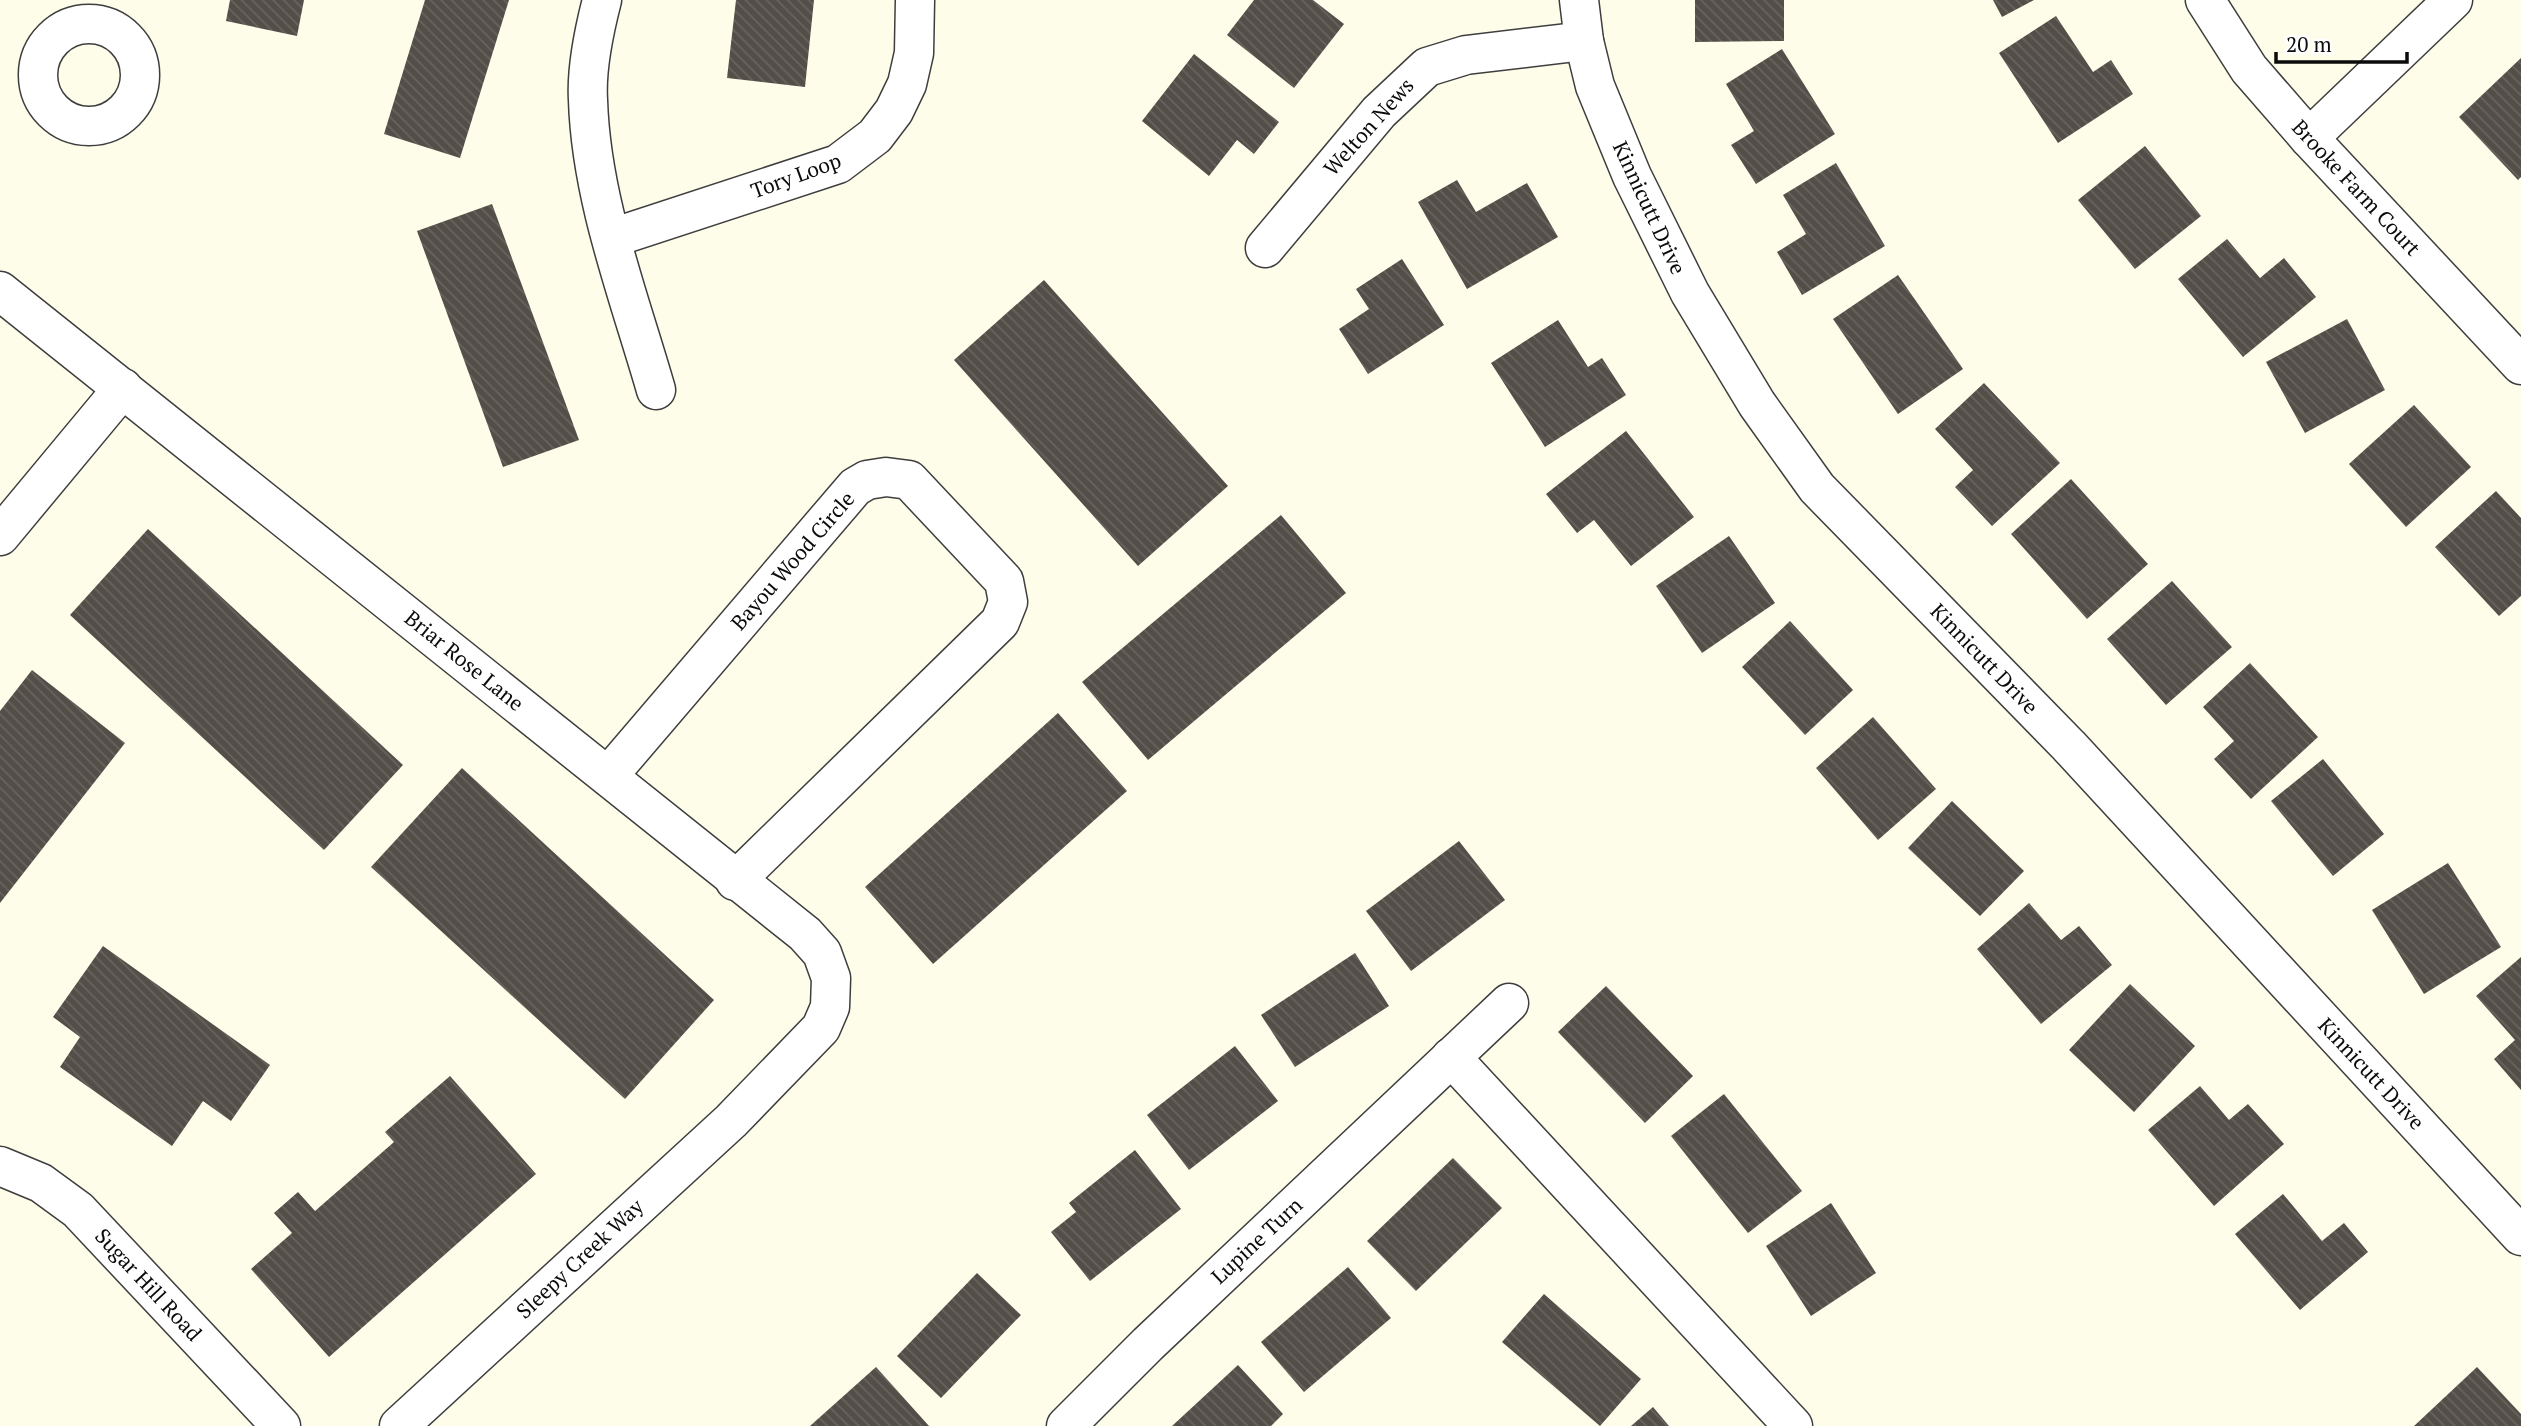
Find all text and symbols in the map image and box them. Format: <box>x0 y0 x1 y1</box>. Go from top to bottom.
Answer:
scale bar <box>2276 21 2407 65</box>
text: 20 m <box>2286 30 2332 58</box>
street label: Welton News <box>1317 71 1420 181</box>
street label: Brooke Farm Court <box>2286 113 2427 261</box>
street label: Kinnicutt Drive <box>1607 137 1693 279</box>
street label: Tory Loop <box>747 146 845 204</box>
street label: Bayou Wood Circle <box>724 485 860 636</box>
street label: Kinnicutt Drive <box>1925 597 2045 720</box>
street label: Briar Rose Lane <box>399 604 530 717</box>
street label: Kinnicutt Drive <box>2312 1011 2431 1135</box>
street label: Lupine Turn <box>1205 1190 1308 1290</box>
street label: Sleepy Creek Way <box>510 1192 649 1324</box>
street label: Sugar Hill Road <box>89 1222 208 1347</box>

